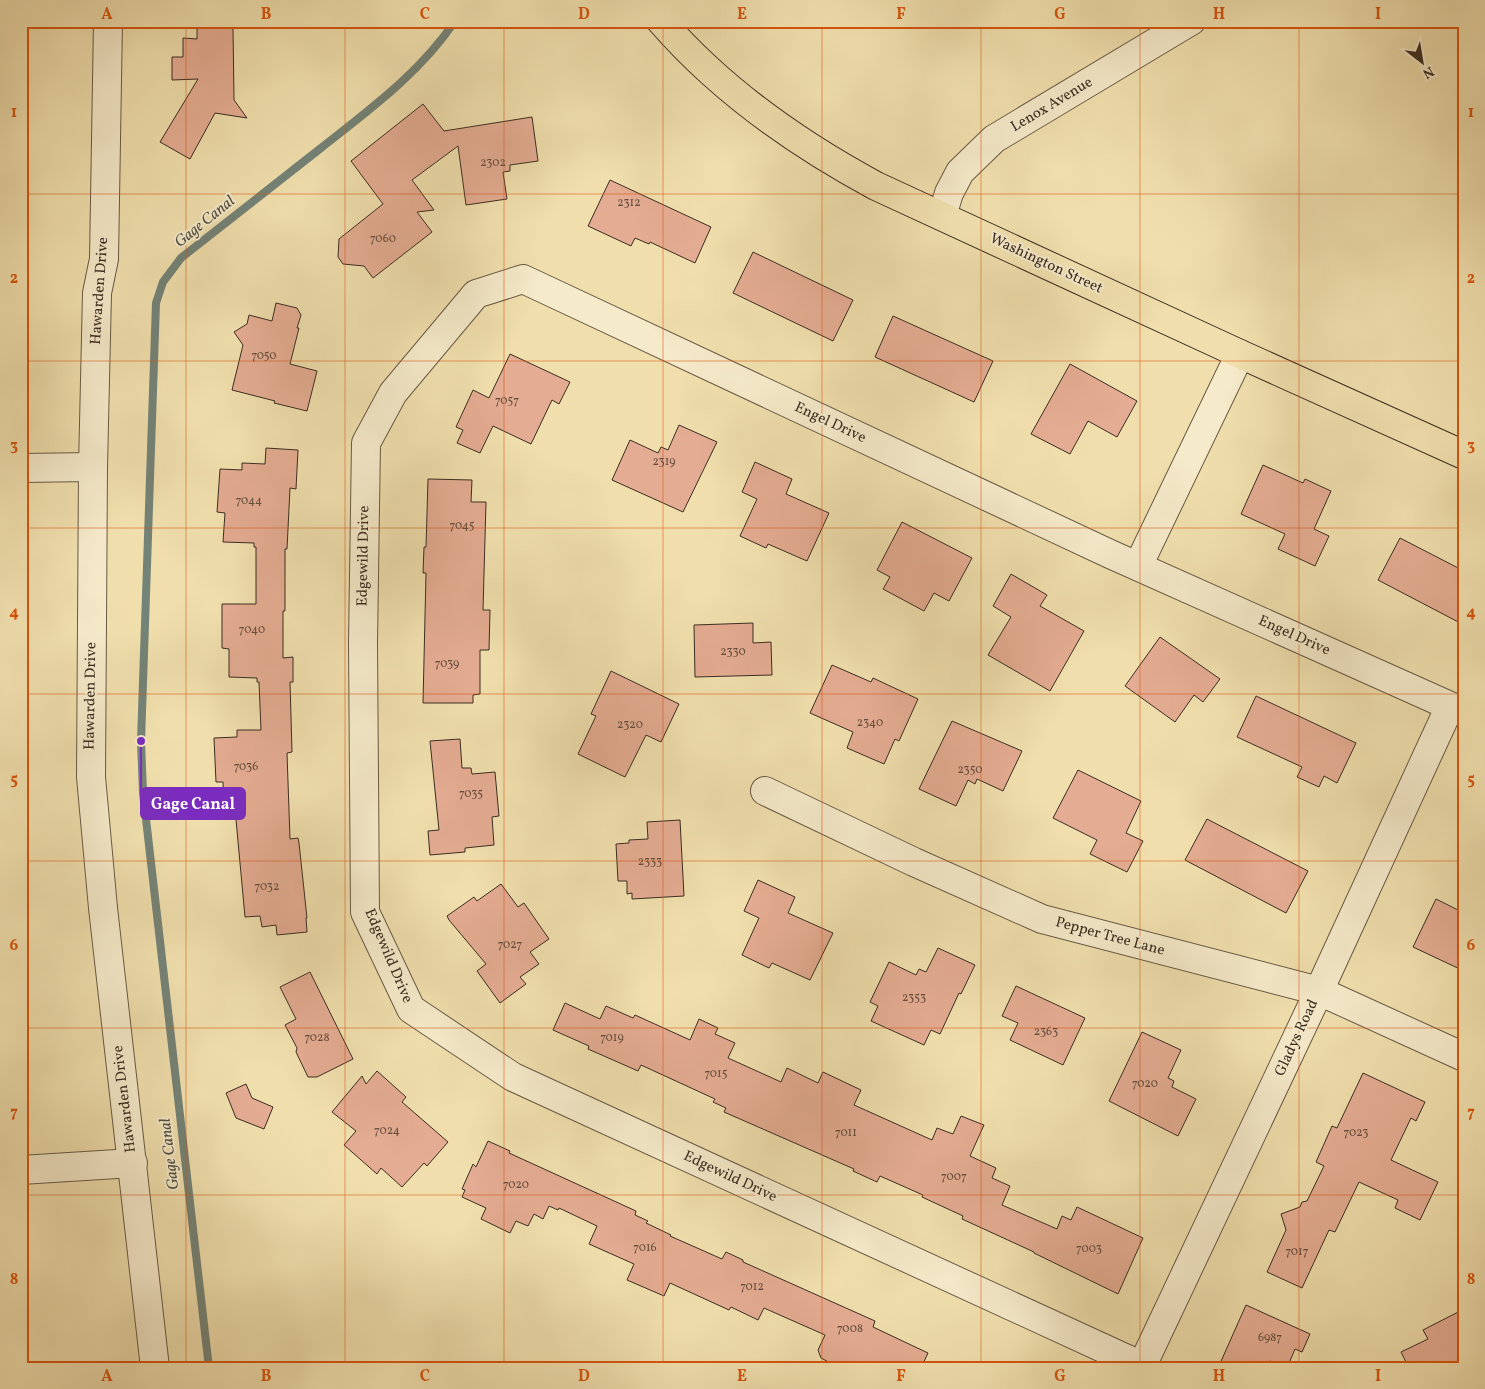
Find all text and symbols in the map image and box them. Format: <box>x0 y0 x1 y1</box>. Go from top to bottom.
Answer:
text: A <box>101 4 113 26</box>
text: B <box>261 4 272 26</box>
text: C <box>420 4 430 26</box>
text: D <box>578 4 590 26</box>
text: E <box>737 4 747 26</box>
text: F <box>896 4 906 26</box>
text: G <box>1054 4 1066 26</box>
text: H <box>1213 4 1225 26</box>
text: I <box>1375 4 1381 26</box>
north arrow <box>1398 38 1448 88</box>
text: N <box>1419 61 1437 83</box>
street label: Lenox Avenue <box>1007 72 1097 138</box>
text: 1 <box>11 102 17 124</box>
text: 1 <box>1468 102 1474 124</box>
house number: 2302 <box>480 155 506 171</box>
water label: Gage Canal <box>170 191 240 253</box>
house number: 2312 <box>617 195 641 211</box>
street label: Washington Street <box>986 229 1106 299</box>
house number: 7060 <box>370 231 396 247</box>
street label: Hawarden Drive <box>86 236 114 346</box>
text: 2 <box>10 268 18 290</box>
text: 2 <box>1467 268 1475 290</box>
house number: 7050 <box>251 348 277 364</box>
house number: 7057 <box>495 393 519 409</box>
street label: Engel Drive <box>791 397 869 449</box>
text: 3 <box>10 435 18 457</box>
text: 3 <box>1467 435 1475 457</box>
house number: 2319 <box>652 454 676 470</box>
house number: 7044 <box>236 493 262 509</box>
street label: Edgewild Drive <box>353 505 375 607</box>
house number: 7045 <box>450 518 475 534</box>
text: 4 <box>9 602 19 624</box>
text: 4 <box>1466 602 1476 624</box>
street label: Engel Drive <box>1255 611 1333 661</box>
house number: 7040 <box>239 622 265 638</box>
street label: Hawarden Drive <box>80 642 102 750</box>
house number: 2330 <box>720 644 746 660</box>
house number: 7039 <box>435 656 459 672</box>
house number: 2340 <box>857 715 883 731</box>
house number: 2320 <box>617 717 643 733</box>
house number: 7036 <box>234 759 258 775</box>
house number: 2350 <box>958 762 982 778</box>
text: 5 <box>10 769 18 791</box>
text: 5 <box>1467 769 1475 791</box>
house number: 7035 <box>459 786 483 802</box>
callout: Gage Canal <box>141 788 245 819</box>
text: Gage Canal <box>151 794 236 816</box>
house number: 2333 <box>638 854 662 870</box>
house number: 7032 <box>255 879 279 895</box>
street label: Edgewild Drive <box>359 905 417 1007</box>
street label: Pepper Tree Lane <box>1053 912 1167 962</box>
text: 6 <box>10 935 19 957</box>
text: 6 <box>1467 935 1476 957</box>
house number: 7027 <box>498 937 522 953</box>
house number: 2353 <box>902 990 926 1006</box>
street label: Gladys Road <box>1270 996 1324 1080</box>
house number: 2363 <box>1034 1024 1058 1040</box>
house number: 7028 <box>304 1030 330 1046</box>
house number: 7019 <box>600 1030 624 1046</box>
street label: Hawarden Drive <box>108 1044 142 1154</box>
house number: 7015 <box>705 1066 728 1082</box>
house number: 7020 <box>1132 1076 1158 1092</box>
text: 7 <box>10 1102 18 1124</box>
text: 7 <box>1467 1102 1475 1124</box>
water label: Gage Canal <box>155 1117 185 1191</box>
house number: 7024 <box>374 1123 400 1139</box>
house number: 7011 <box>835 1125 857 1141</box>
house number: 7023 <box>1344 1125 1368 1141</box>
street label: Edgewild Drive <box>680 1146 780 1208</box>
house number: 7007 <box>941 1169 967 1185</box>
house number: 7020 <box>503 1177 529 1193</box>
house number: 7016 <box>633 1240 657 1256</box>
house number: 7003 <box>1076 1241 1102 1257</box>
house number: 7017 <box>1285 1244 1309 1260</box>
text: 8 <box>10 1269 18 1291</box>
text: 8 <box>1467 1269 1475 1291</box>
house number: 7012 <box>740 1279 764 1295</box>
house number: 7008 <box>837 1321 863 1337</box>
house number: 6987 <box>1258 1330 1282 1346</box>
text: A <box>101 1366 113 1388</box>
text: B <box>261 1366 272 1388</box>
text: C <box>420 1366 430 1388</box>
text: D <box>578 1366 590 1388</box>
text: E <box>737 1366 747 1388</box>
text: F <box>896 1366 906 1388</box>
text: G <box>1054 1366 1066 1388</box>
text: H <box>1213 1366 1225 1388</box>
text: I <box>1375 1366 1381 1388</box>

